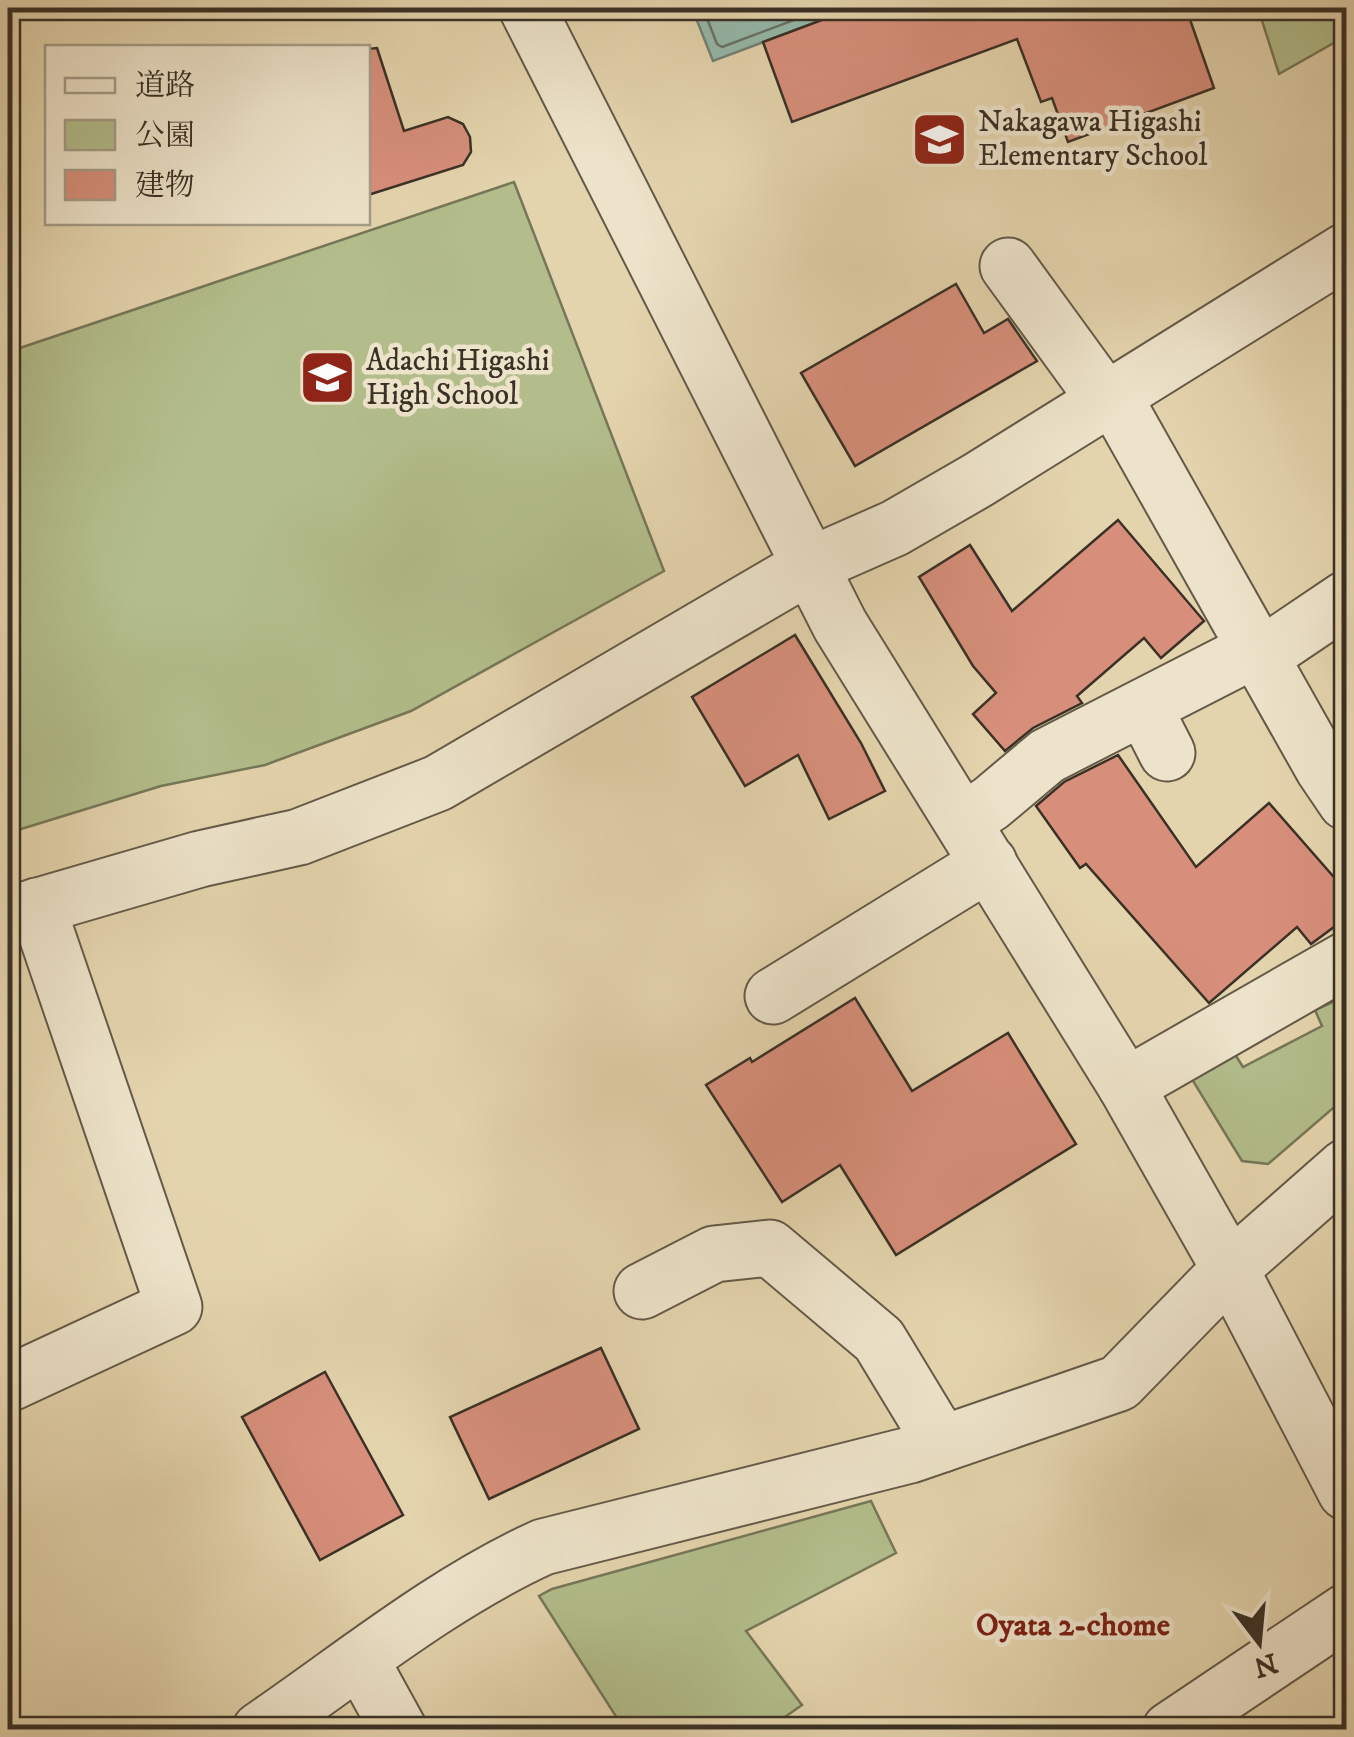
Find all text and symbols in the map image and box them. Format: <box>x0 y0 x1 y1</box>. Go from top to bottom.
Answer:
legend <box>45 45 370 225</box>
text: 道路 <box>135 68 195 105</box>
place label: Nakagawa Higashi Elementary School <box>978 104 1207 175</box>
school or university icon: Nakagawa Higashi Elementary School <box>909 109 969 169</box>
text: 公園 <box>135 118 195 155</box>
text: 建物 <box>135 168 195 205</box>
place label: Adachi Higashi High School <box>366 343 549 414</box>
school or university icon: Adachi Higashi High School <box>297 348 357 408</box>
north arrow <box>1209 1592 1309 1692</box>
district label: Oyata 2-chome <box>976 1606 1170 1646</box>
text: N <box>1250 1645 1281 1685</box>

